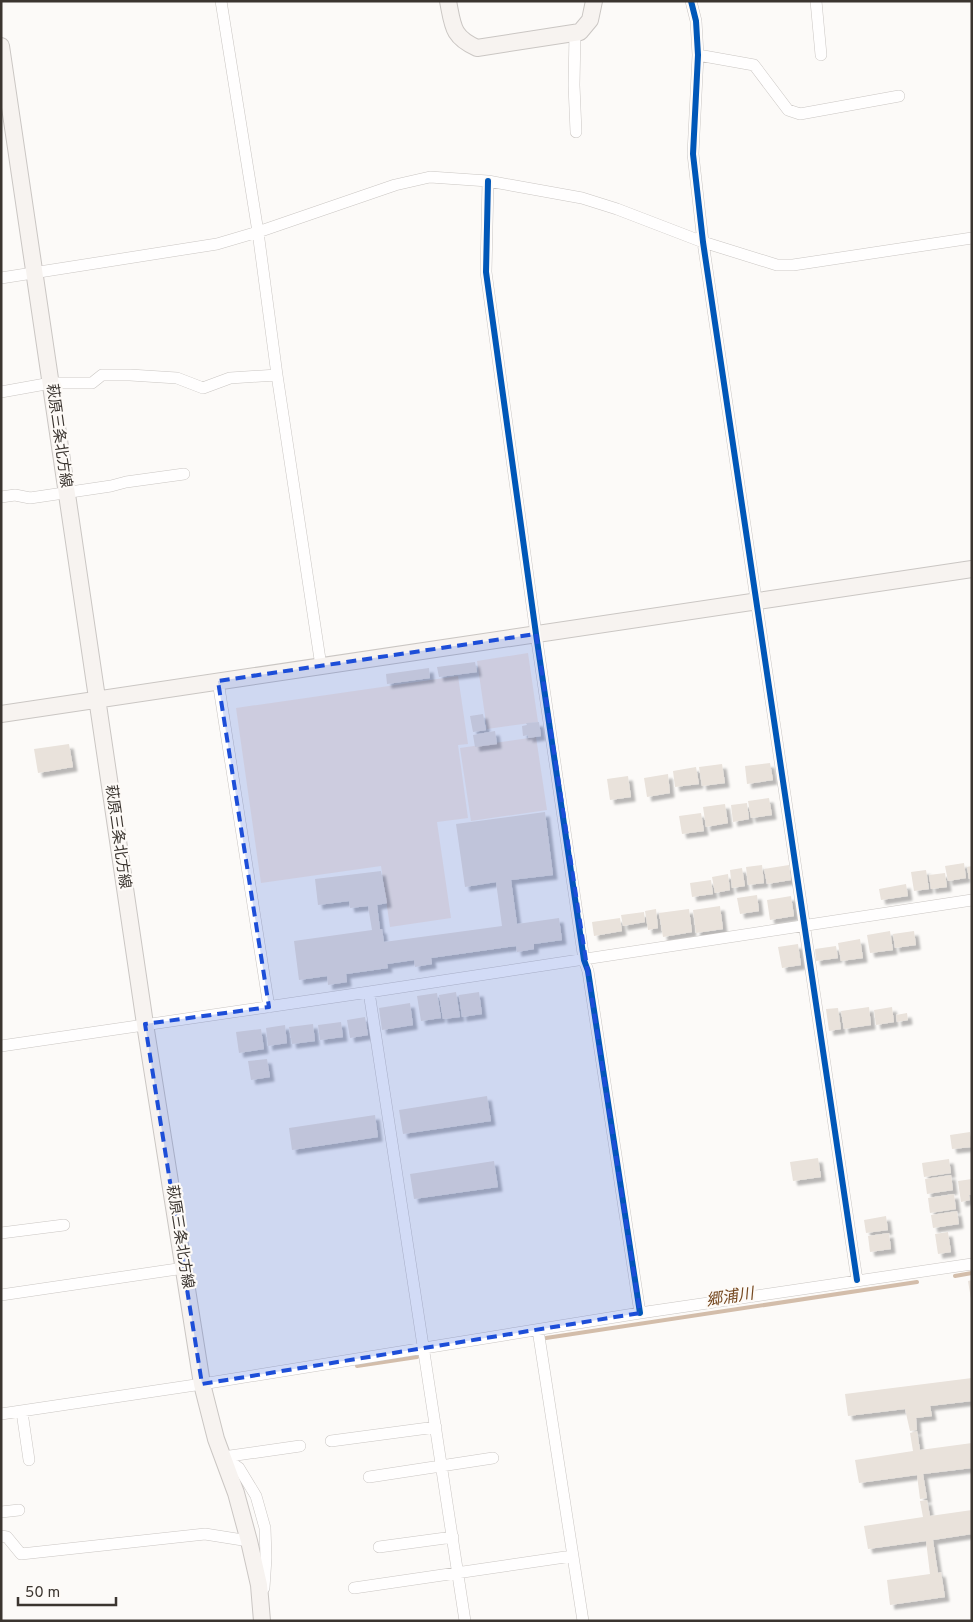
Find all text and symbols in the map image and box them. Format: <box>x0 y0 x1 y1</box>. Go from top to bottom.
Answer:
street label: 萩原三条北方線 <box>41 383 76 489</box>
street label: 萩原三条北方線 <box>100 784 135 890</box>
street label: 萩原三条北方線 <box>161 1183 198 1290</box>
water label: 郷浦川 <box>705 1284 757 1312</box>
scale bar <box>18 1574 115 1606</box>
text: 50 m <box>25 1584 60 1603</box>

